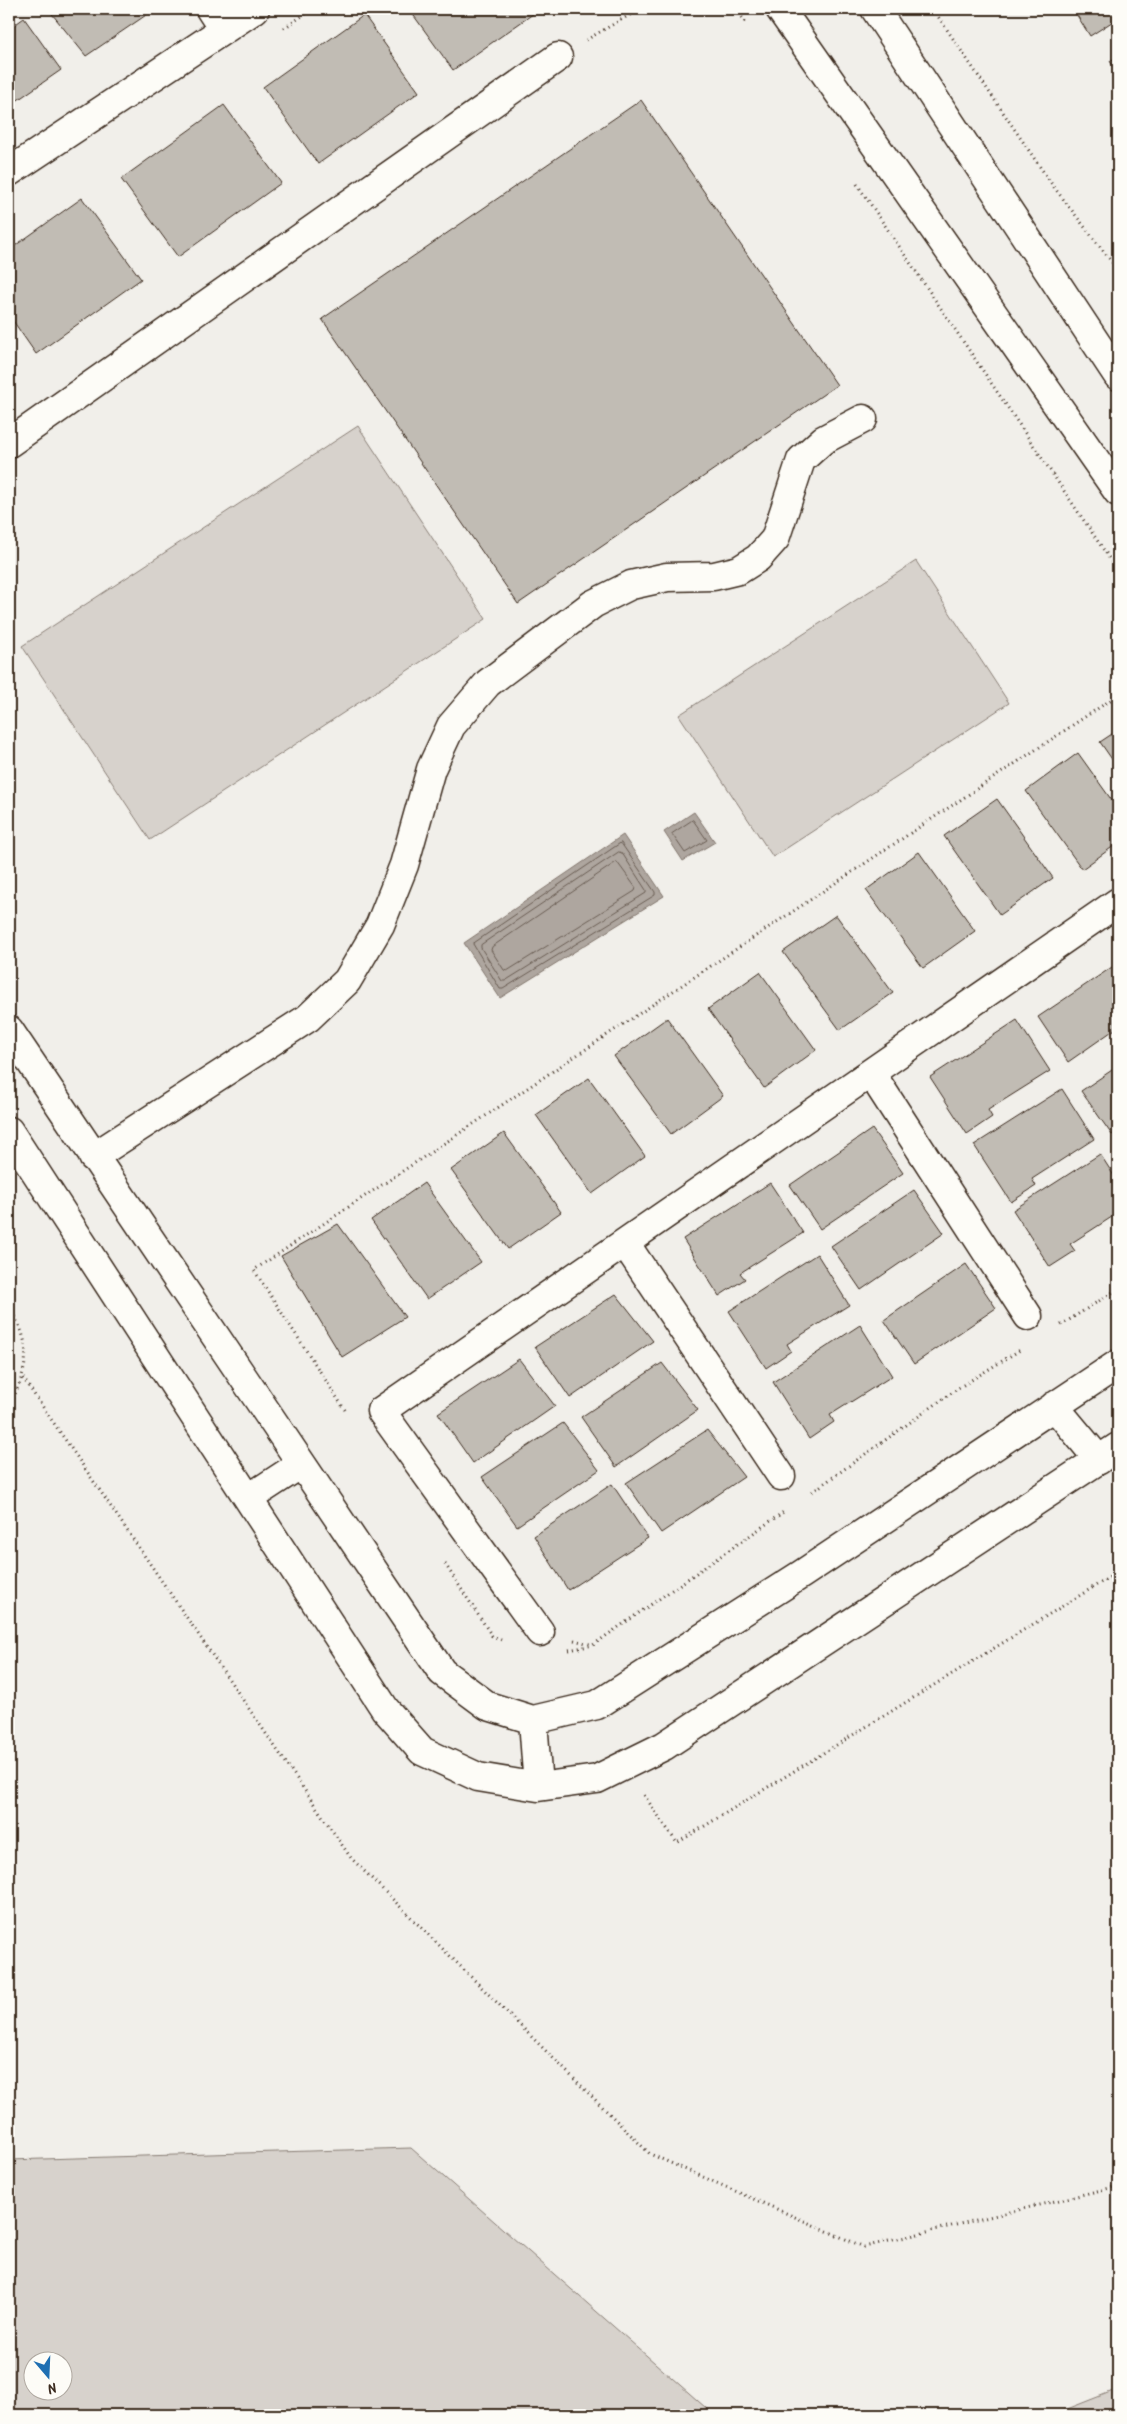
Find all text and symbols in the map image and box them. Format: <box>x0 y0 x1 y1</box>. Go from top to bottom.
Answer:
north arrow <box>22 2352 72 2402</box>
text: N <box>44 2376 60 2399</box>

